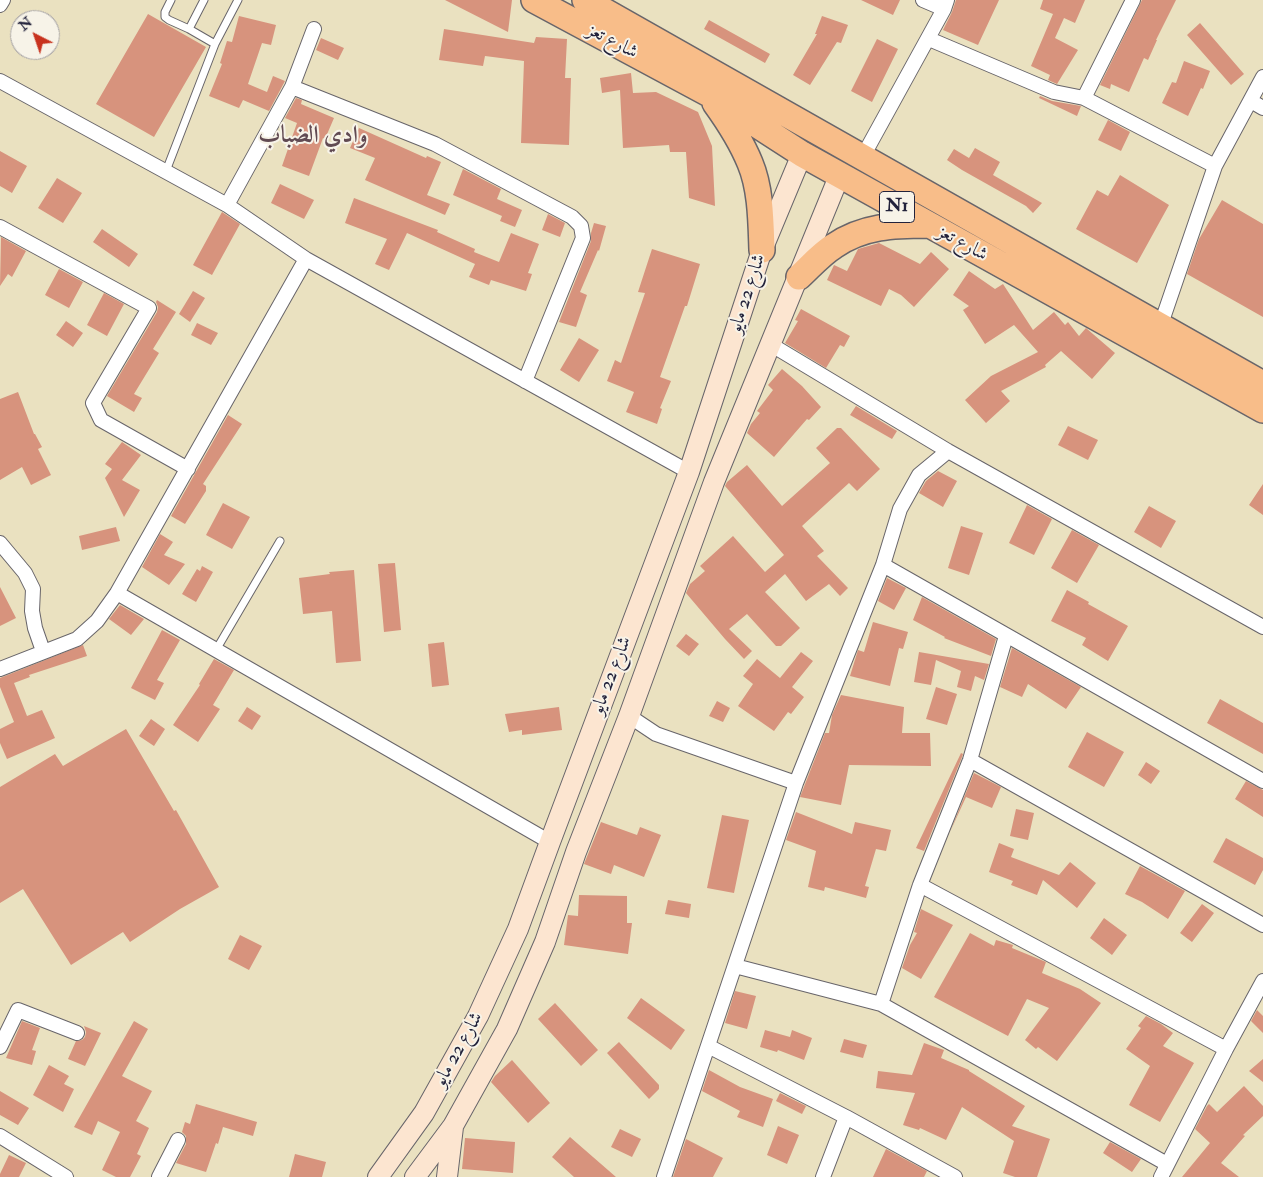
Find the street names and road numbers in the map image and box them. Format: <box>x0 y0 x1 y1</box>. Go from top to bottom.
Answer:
street label: شارع تعز <box>583 19 641 65</box>
road number: N1 <box>880 192 914 222</box>
street label: شارع تعز <box>933 221 991 267</box>
street label: شارع 22 مايو <box>724 251 772 337</box>
street label: شارع 22 مايو <box>587 634 637 718</box>
street label: شارع 22 مايو <box>429 1009 489 1091</box>

